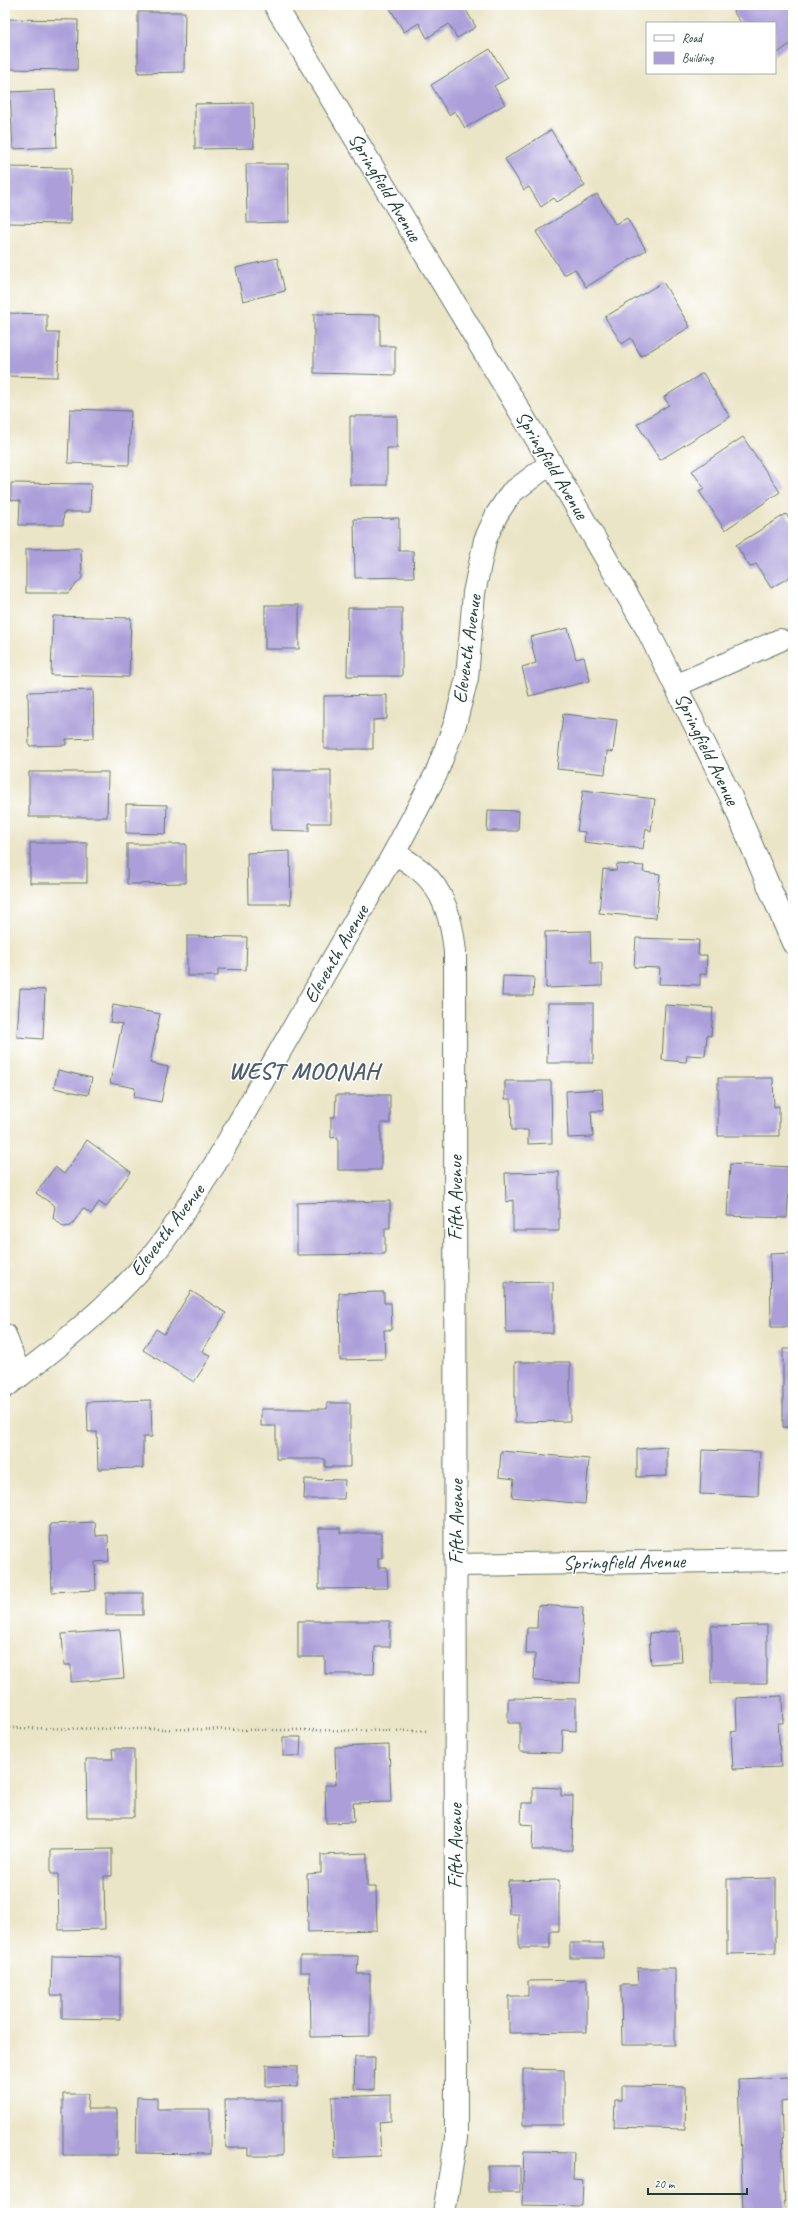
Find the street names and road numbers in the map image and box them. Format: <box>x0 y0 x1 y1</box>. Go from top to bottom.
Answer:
street label: Springfield Avenue <box>343 128 428 247</box>
street label: Springfield Avenue <box>510 406 595 525</box>
street label: Eleventh Avenue <box>447 592 487 705</box>
street label: Springfield Avenue <box>669 689 746 811</box>
street label: Eleventh Avenue <box>298 899 375 1008</box>
street label: Fifth Avenue <box>443 1154 468 1240</box>
street label: Eleventh Avenue <box>124 1178 211 1281</box>
street label: Fifth Avenue <box>444 1478 469 1564</box>
street label: Springfield Avenue <box>563 1548 687 1576</box>
street label: Fifth Avenue <box>443 1802 468 1888</box>

